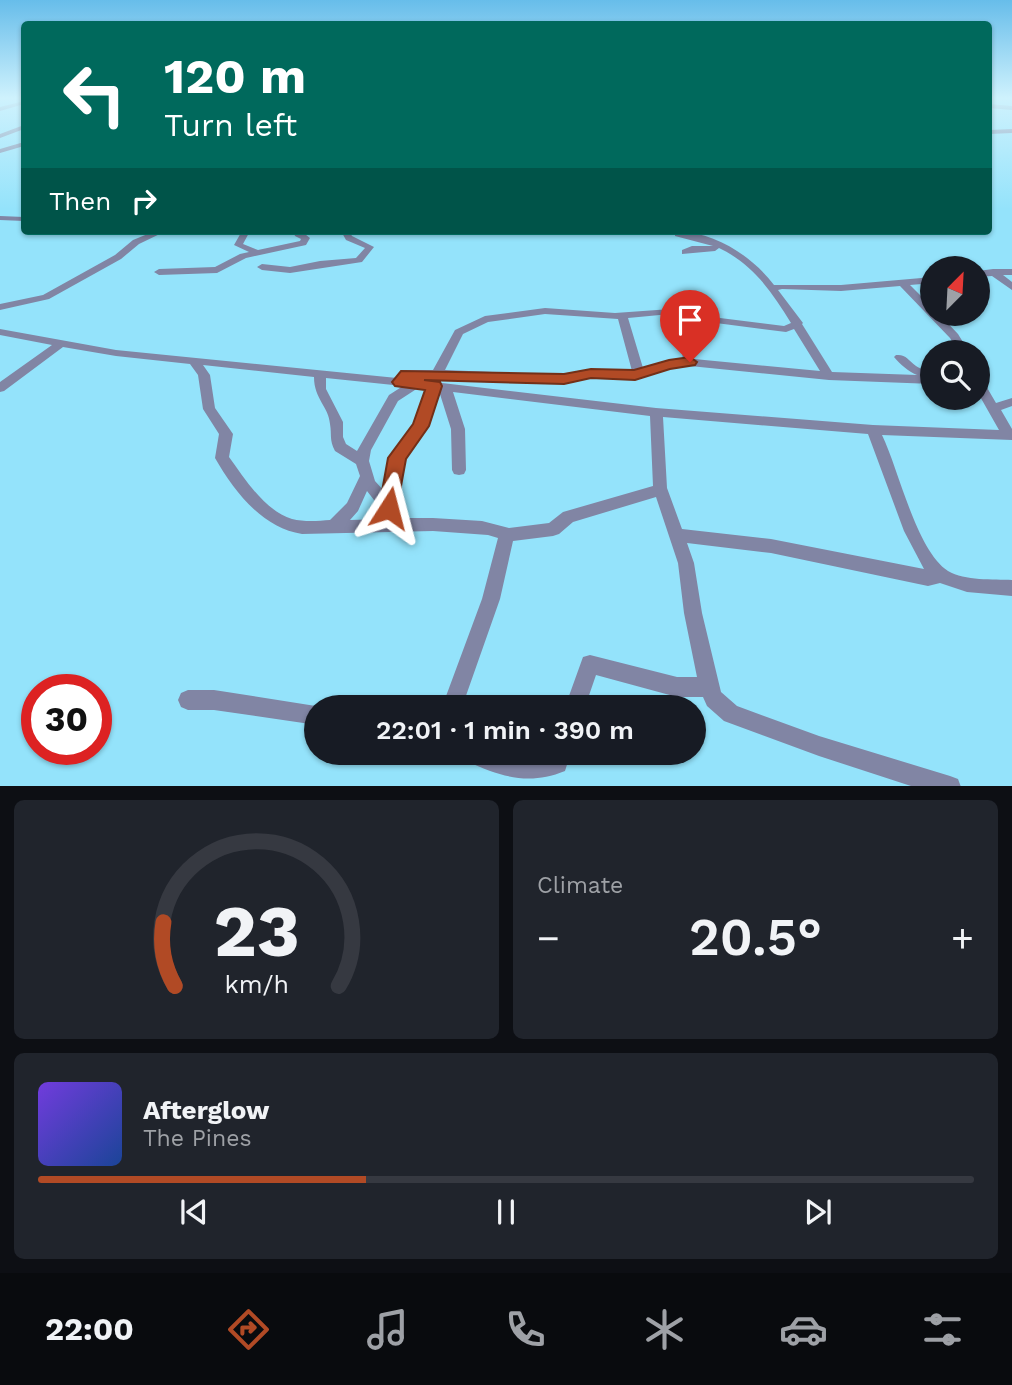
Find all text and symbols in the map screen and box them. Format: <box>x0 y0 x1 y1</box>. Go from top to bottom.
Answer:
text: 120 m <box>164 47 306 105</box>
icon: left <box>49 49 140 140</box>
text: Turn left <box>164 106 297 144</box>
icon: right <box>125 182 163 220</box>
text: Then <box>49 186 111 216</box>
north arrow <box>920 256 990 326</box>
map controls <box>920 256 990 410</box>
pin <box>660 290 720 362</box>
icon: arrive <box>671 301 709 339</box>
button: search <box>920 340 990 410</box>
position arrow <box>352 471 426 545</box>
speed limit sign: 30 <box>21 674 112 765</box>
text: 22:01 · 1 min · 390 m <box>376 715 634 745</box>
text: Climate <box>537 872 623 899</box>
text: 23 <box>213 888 300 974</box>
text: 20.5° <box>689 907 822 968</box>
text: − <box>537 916 560 960</box>
text: + <box>951 916 974 960</box>
text: km/h <box>224 969 289 998</box>
text: Afterglow <box>143 1095 269 1125</box>
text: The Pines <box>143 1125 252 1152</box>
icon: previous <box>175 1193 213 1231</box>
icon: pause <box>487 1193 525 1231</box>
icon: next <box>799 1193 837 1231</box>
icon: directions <box>224 1305 273 1354</box>
icon: music <box>363 1305 412 1354</box>
icon: phone <box>501 1305 550 1354</box>
icon: climate <box>640 1305 689 1354</box>
icon: car <box>779 1305 828 1354</box>
icon: filters <box>918 1305 967 1354</box>
text: 22:00 <box>45 1310 134 1348</box>

